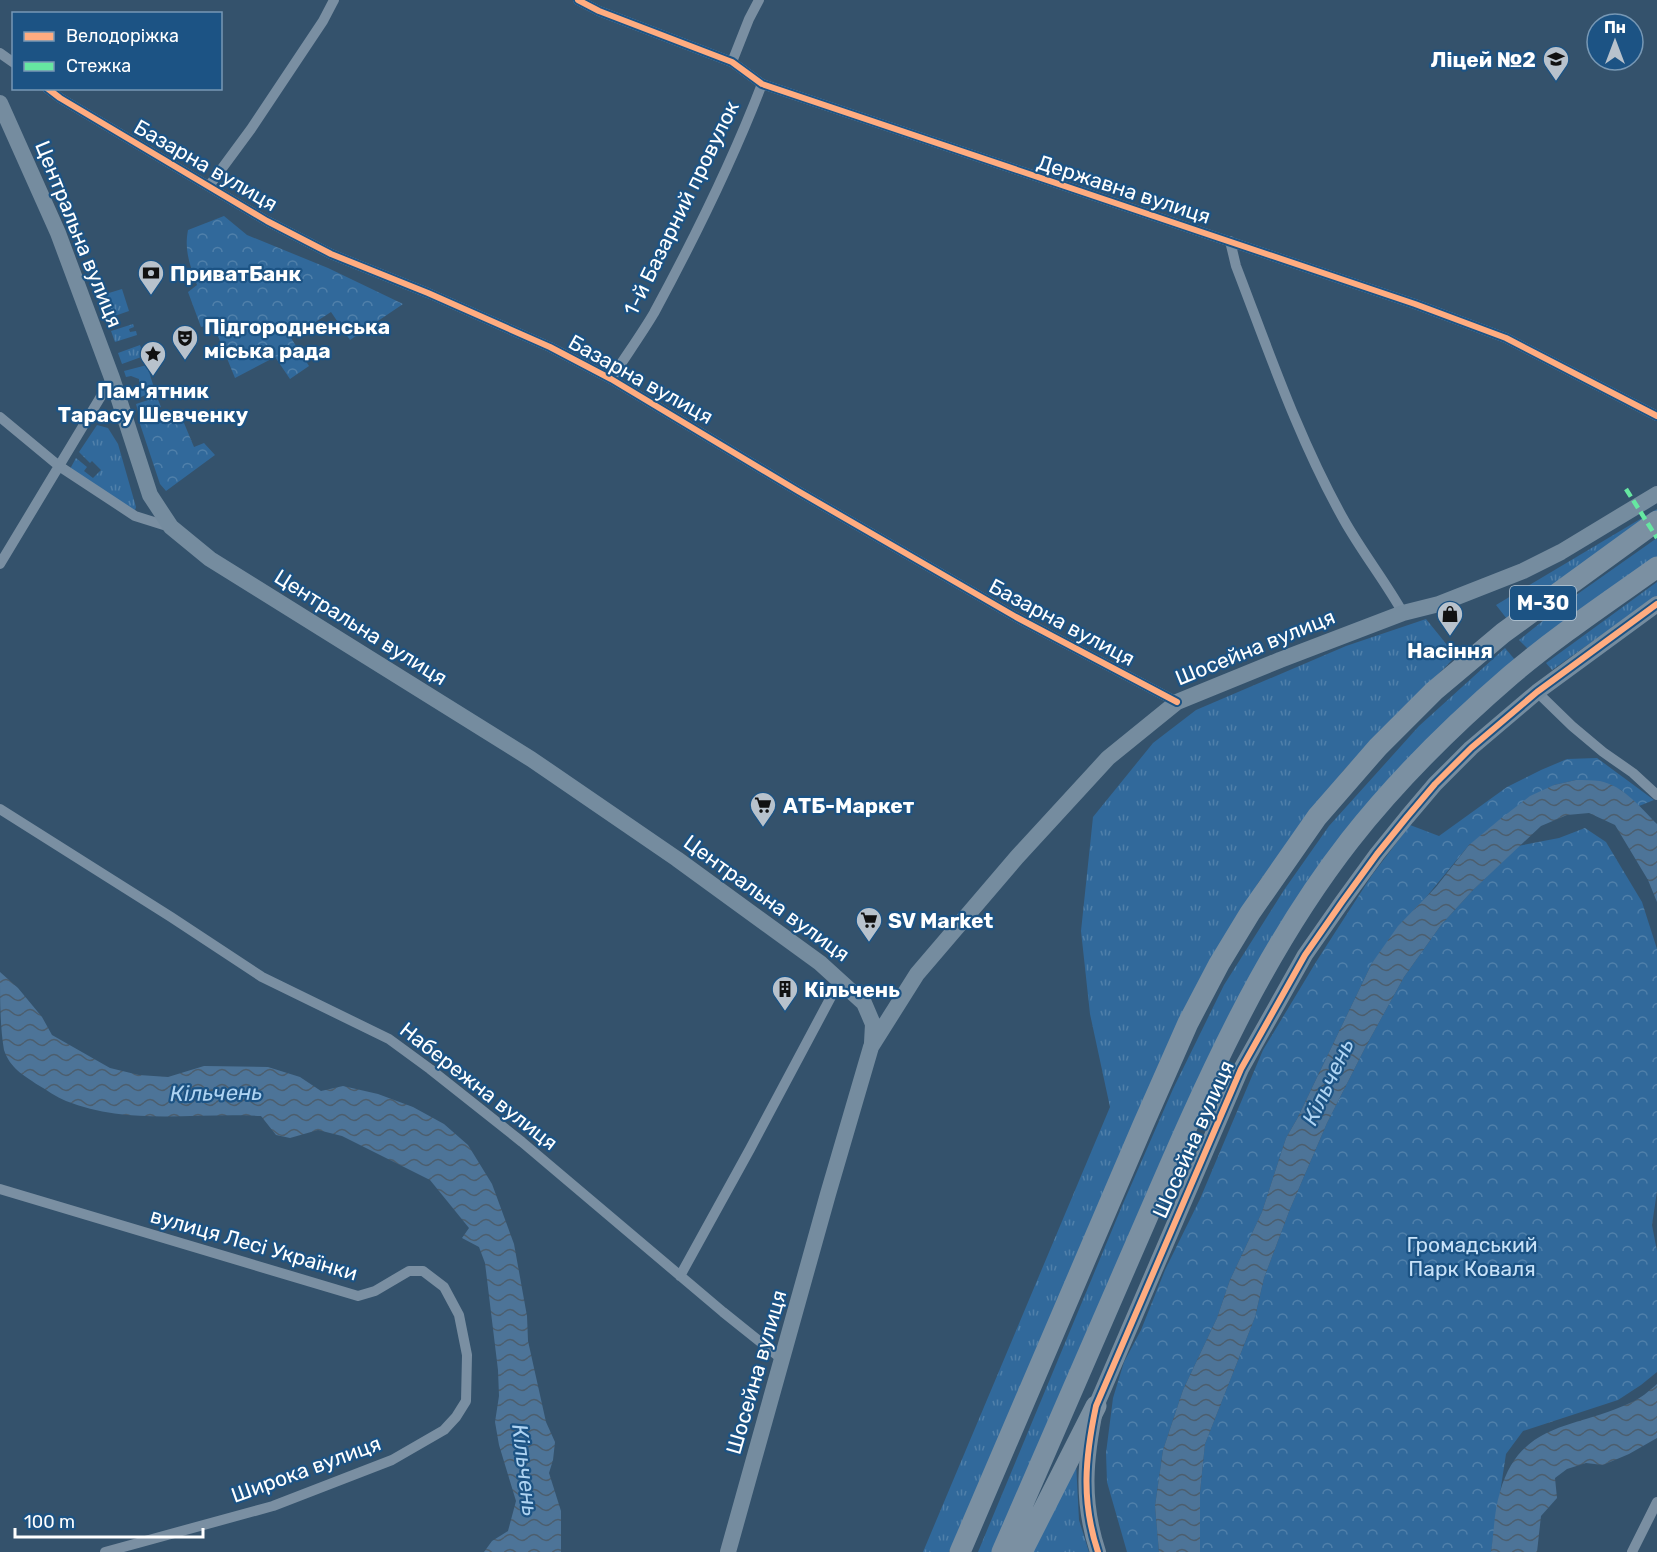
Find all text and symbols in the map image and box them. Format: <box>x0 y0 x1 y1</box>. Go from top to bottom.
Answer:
legend <box>12 12 222 90</box>
north arrow <box>1585 12 1645 72</box>
text: Пн <box>1604 18 1626 37</box>
text: Велодоріжка <box>66 25 179 47</box>
school or university icon: Ліцей №2 <box>1541 44 1571 82</box>
place label: Ліцей №2 <box>1431 47 1536 72</box>
text: Стежка <box>66 55 131 77</box>
street label: 1-й Базарний провулок <box>618 97 744 319</box>
street label: Базарна вулиця <box>130 114 282 216</box>
street label: Центральна вулиця <box>30 137 128 331</box>
street label: Державна вулиця <box>1034 149 1214 229</box>
bank icon: ПриватБанк <box>136 258 166 296</box>
place label: ПриватБанк <box>170 261 302 286</box>
place label: Підгородненська міська рада <box>204 314 390 363</box>
theatre icon: Підгородненська міська рада <box>170 323 200 361</box>
street label: Базарна вулиця <box>564 329 718 429</box>
place icon: Пам'ятник Тарасу Шевченку <box>138 339 168 377</box>
place label: Пам'ятник Тарасу Шевченку <box>58 378 249 427</box>
street label: Центральна вулиця <box>270 564 452 690</box>
street label: Базарна вулиця <box>985 573 1139 671</box>
road number: М-30 <box>1510 586 1576 620</box>
shop icon: Насіння <box>1435 599 1465 637</box>
street label: Шосейна вулиця <box>1172 604 1338 690</box>
place label: Насіння <box>1407 638 1493 663</box>
supermarket icon: АТБ-Маркет <box>748 790 778 828</box>
place label: АТБ-Маркет <box>783 793 915 818</box>
street label: Центральна вулиця <box>679 829 855 967</box>
supermarket icon: SV Market <box>854 905 884 943</box>
place label: SV Market <box>888 908 993 933</box>
building icon: Кільчень <box>770 974 800 1012</box>
place label: Кільчень <box>804 977 900 1002</box>
street label: Набережна вулиця <box>395 1017 563 1155</box>
water label: Кільчень <box>1296 1034 1360 1130</box>
street label: Шосейна вулиця <box>1147 1056 1239 1222</box>
water label: Кільчень <box>170 1079 262 1107</box>
street label: вулиця Лесі Українки <box>148 1202 360 1286</box>
park label: Громадський Парк Коваля <box>1406 1232 1538 1281</box>
street label: Шосейна вулиця <box>721 1287 791 1457</box>
water label: Кільчень <box>506 1422 544 1518</box>
street label: Широка вулиця <box>228 1430 384 1508</box>
scale bar <box>15 1501 202 1539</box>
text: 100 m <box>24 1511 75 1533</box>

